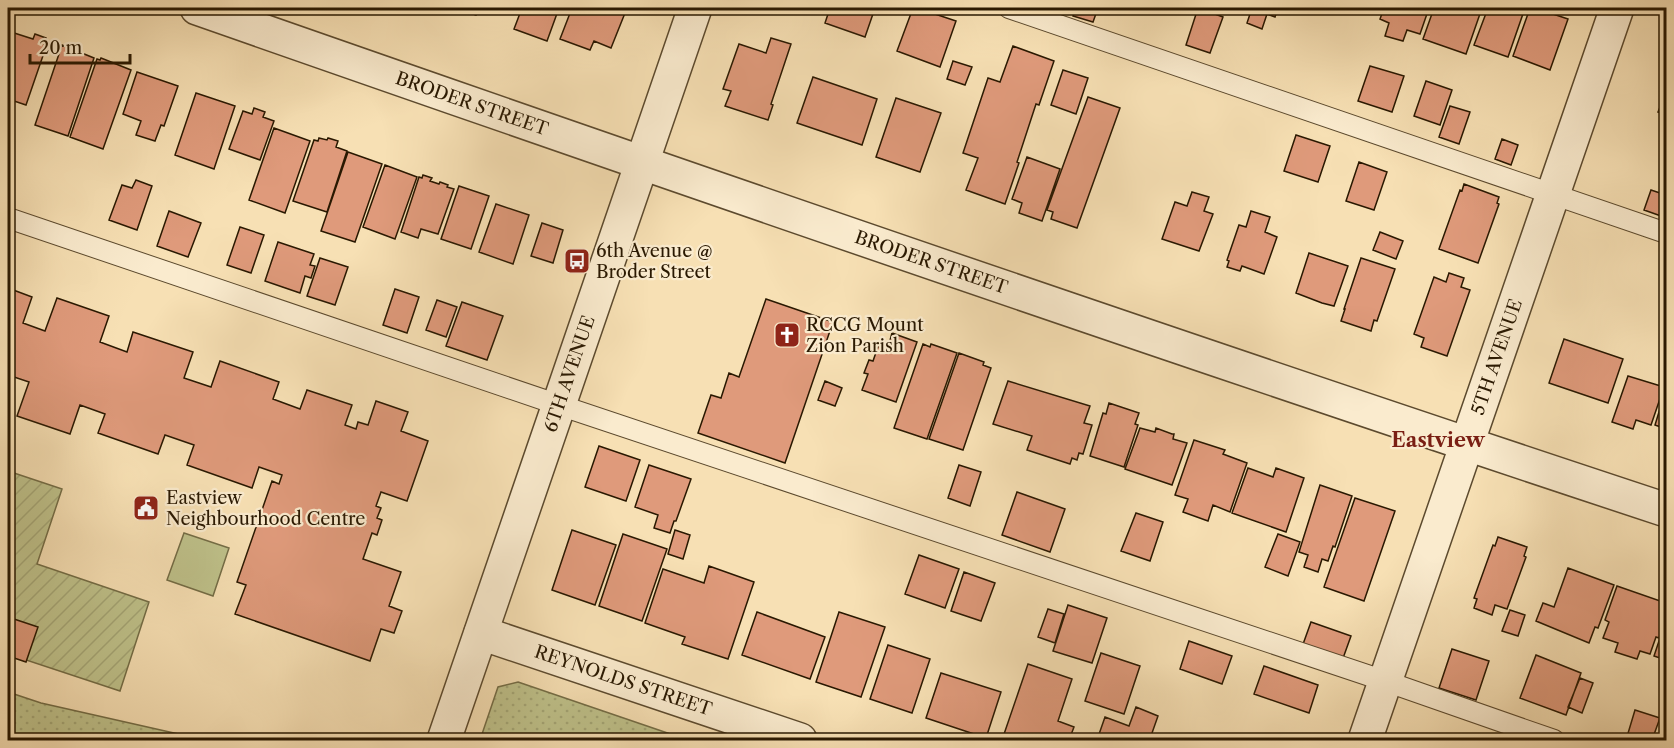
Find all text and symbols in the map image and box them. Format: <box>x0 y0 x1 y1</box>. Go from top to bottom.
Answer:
scale bar <box>30 27 130 65</box>
text: 20 m <box>39 37 83 59</box>
street label: BRODER STREET <box>393 67 551 141</box>
street label: BRODER STREET <box>852 226 1011 299</box>
place label: 6th Avenue @ Broder Street <box>596 240 713 283</box>
bus stop icon: 6th Avenue @ Broder Street <box>562 246 592 276</box>
street label: 5TH AVENUE <box>1467 296 1527 418</box>
street label: 6TH AVENUE <box>539 313 600 435</box>
place label: RCCG Mount Zion Parish <box>806 314 924 357</box>
church icon: RCCG Mount Zion Parish <box>772 320 802 350</box>
district label: Eastview <box>1391 428 1486 452</box>
place label: Eastview Neighbourhood Centre <box>166 487 365 530</box>
public building icon: Eastview Neighbourhood Centre <box>131 493 161 523</box>
street label: REYNOLDS STREET <box>532 641 715 721</box>

